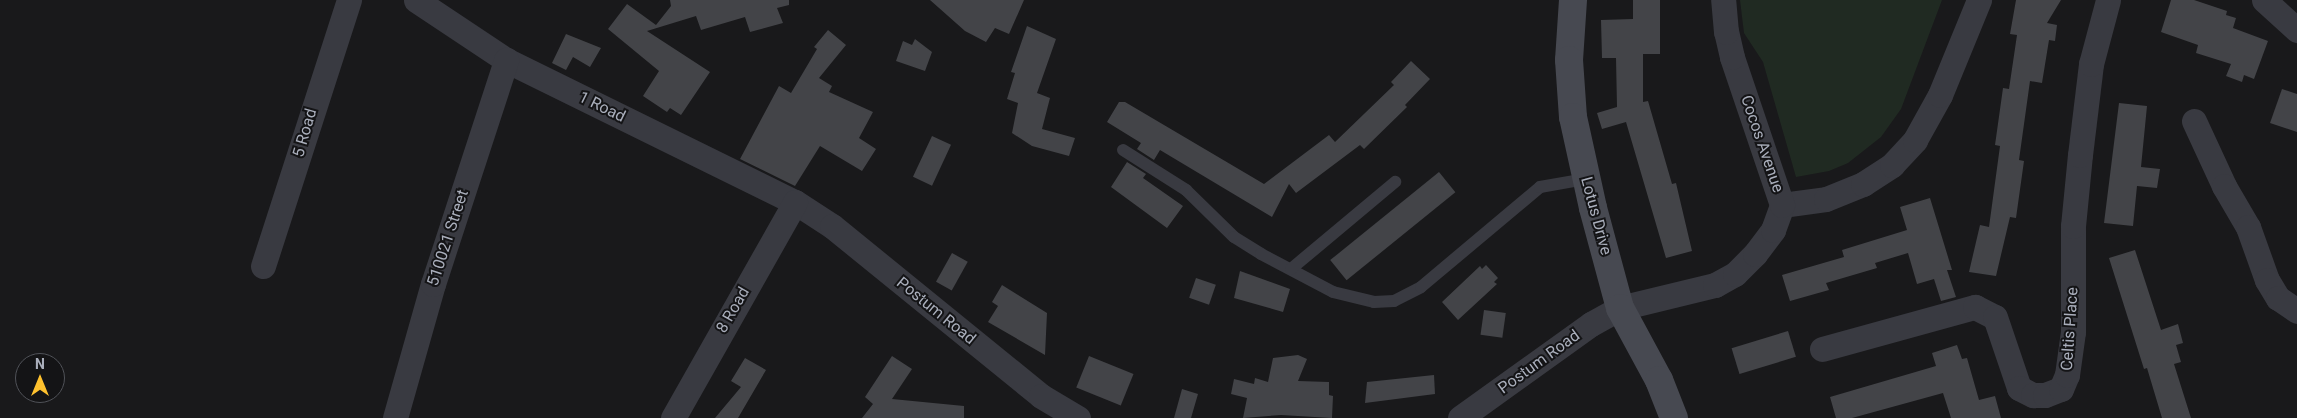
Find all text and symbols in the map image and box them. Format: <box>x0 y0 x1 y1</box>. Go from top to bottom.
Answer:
street label: 1 Road <box>575 87 629 127</box>
street label: Cocos Avenue <box>1736 93 1788 195</box>
street label: 5 Road <box>289 106 321 160</box>
street label: Lotus Drive <box>1576 175 1616 257</box>
street label: 510021 Street <box>423 187 473 289</box>
street label: Postum Road <box>893 273 979 349</box>
street label: 8 Road <box>712 284 754 336</box>
street label: Celtis Place <box>2058 287 2082 371</box>
street label: Postum Road <box>1494 326 1584 398</box>
north arrow <box>15 353 65 403</box>
text: N <box>35 356 45 372</box>

